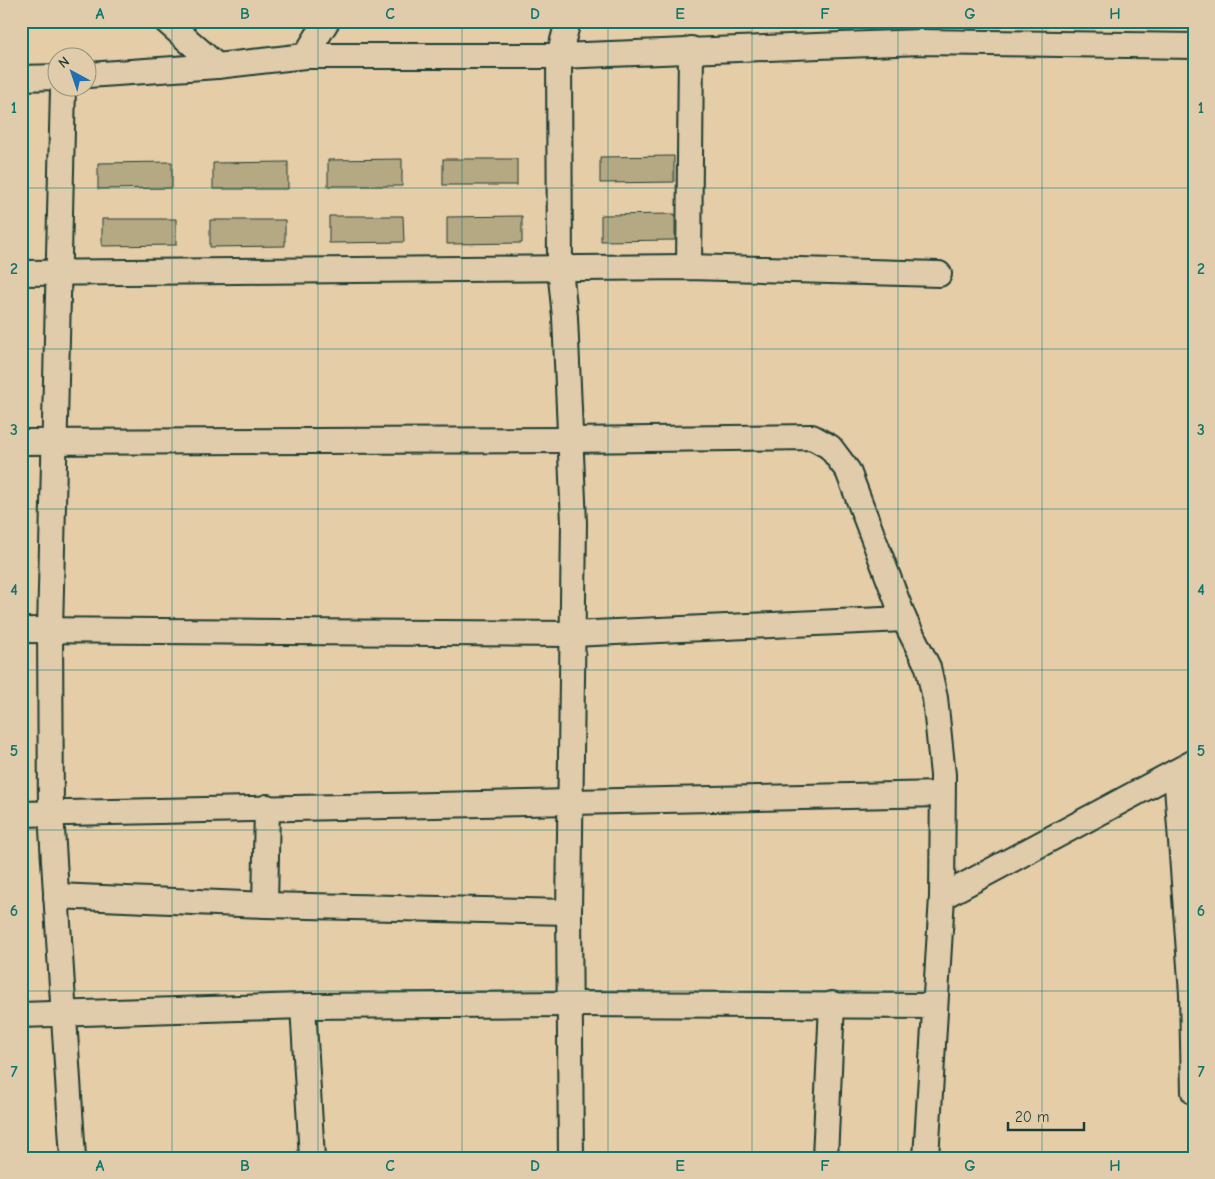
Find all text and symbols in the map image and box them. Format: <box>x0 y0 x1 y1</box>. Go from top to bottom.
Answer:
text: A <box>96 5 105 23</box>
text: B <box>240 5 250 23</box>
text: C <box>385 5 395 23</box>
text: D <box>530 5 540 23</box>
text: E <box>675 5 685 23</box>
text: F <box>820 5 830 23</box>
text: G <box>964 5 976 23</box>
text: H <box>1109 5 1121 23</box>
north arrow <box>48 48 98 98</box>
text: N <box>55 53 73 72</box>
text: 1 <box>11 99 17 117</box>
text: 1 <box>1198 99 1204 117</box>
text: 2 <box>10 260 18 278</box>
text: 2 <box>1197 260 1205 278</box>
text: 3 <box>10 421 18 439</box>
text: 3 <box>1197 421 1205 439</box>
text: 4 <box>10 581 18 599</box>
text: 4 <box>1197 581 1205 599</box>
text: 5 <box>10 742 18 760</box>
text: 5 <box>1197 742 1205 760</box>
text: 6 <box>10 902 18 920</box>
text: 6 <box>1197 902 1205 920</box>
text: 7 <box>10 1063 18 1081</box>
text: 7 <box>1197 1063 1205 1081</box>
scale bar <box>1008 1099 1084 1131</box>
text: 20 m <box>1015 1108 1049 1126</box>
text: A <box>96 1157 105 1175</box>
text: B <box>240 1157 250 1175</box>
text: C <box>385 1157 395 1175</box>
text: D <box>530 1157 540 1175</box>
text: E <box>675 1157 685 1175</box>
text: F <box>820 1157 830 1175</box>
text: G <box>964 1157 976 1175</box>
text: H <box>1109 1157 1121 1175</box>

